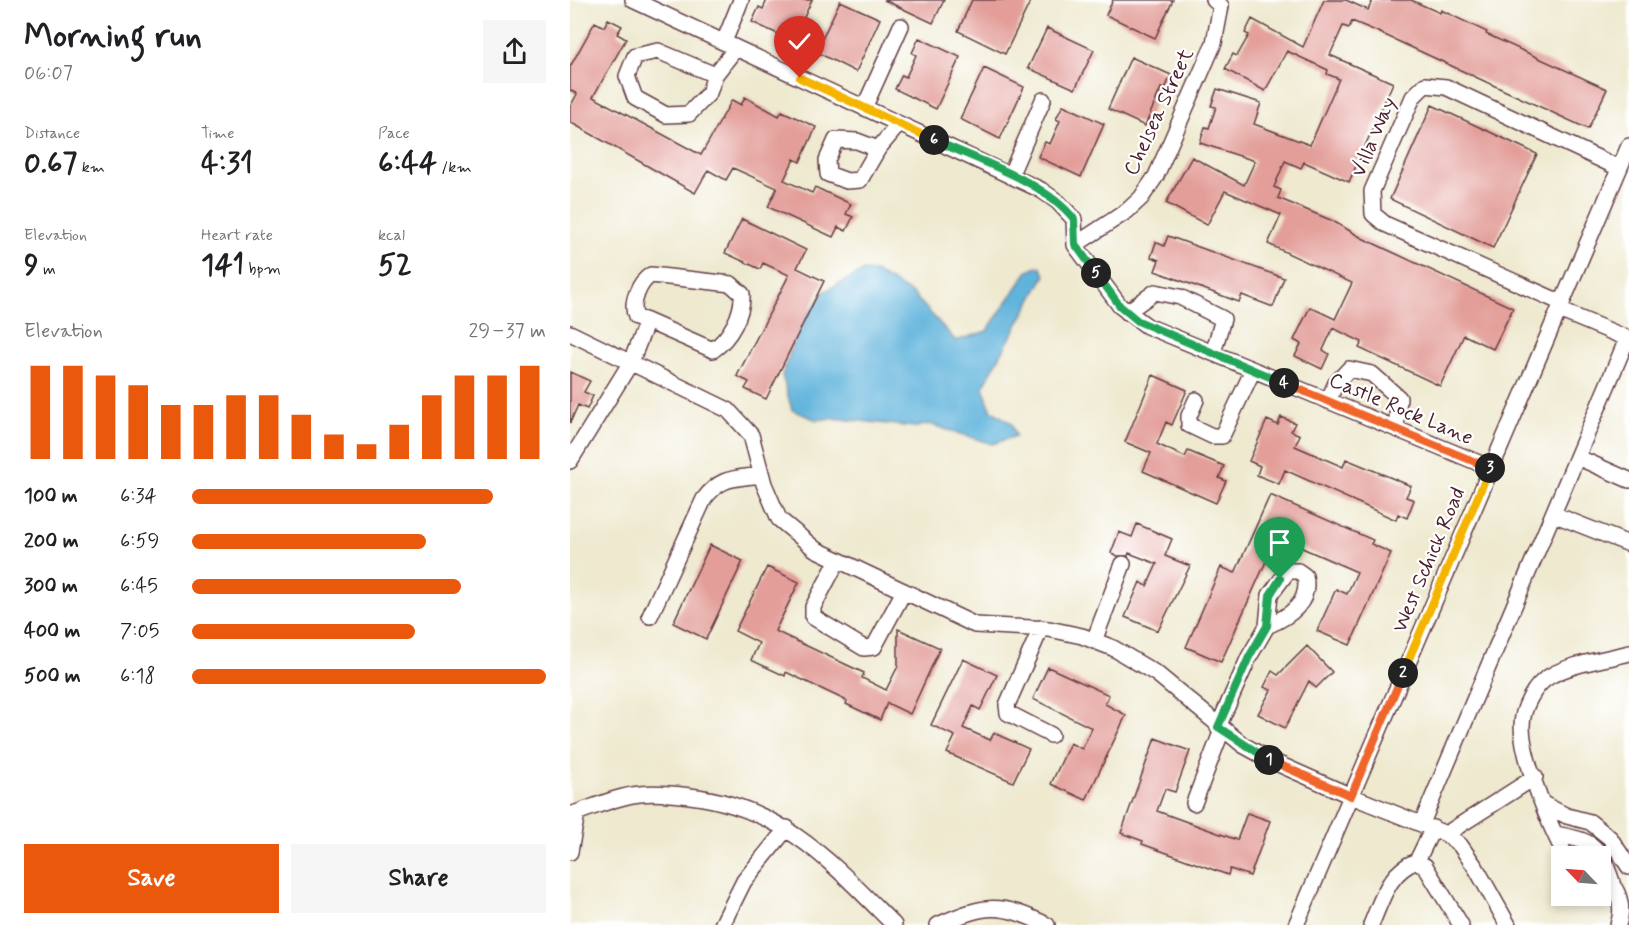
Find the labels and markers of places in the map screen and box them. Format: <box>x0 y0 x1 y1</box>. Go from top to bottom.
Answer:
pin <box>774 16 825 78</box>
pin: 6 <box>919 125 949 155</box>
pin: 5 <box>1081 258 1111 288</box>
pin: 4 <box>1269 368 1299 398</box>
pin: 3 <box>1475 453 1505 483</box>
pin <box>1254 517 1305 579</box>
pin: 2 <box>1388 658 1418 688</box>
pin: 1 <box>1254 745 1284 775</box>

